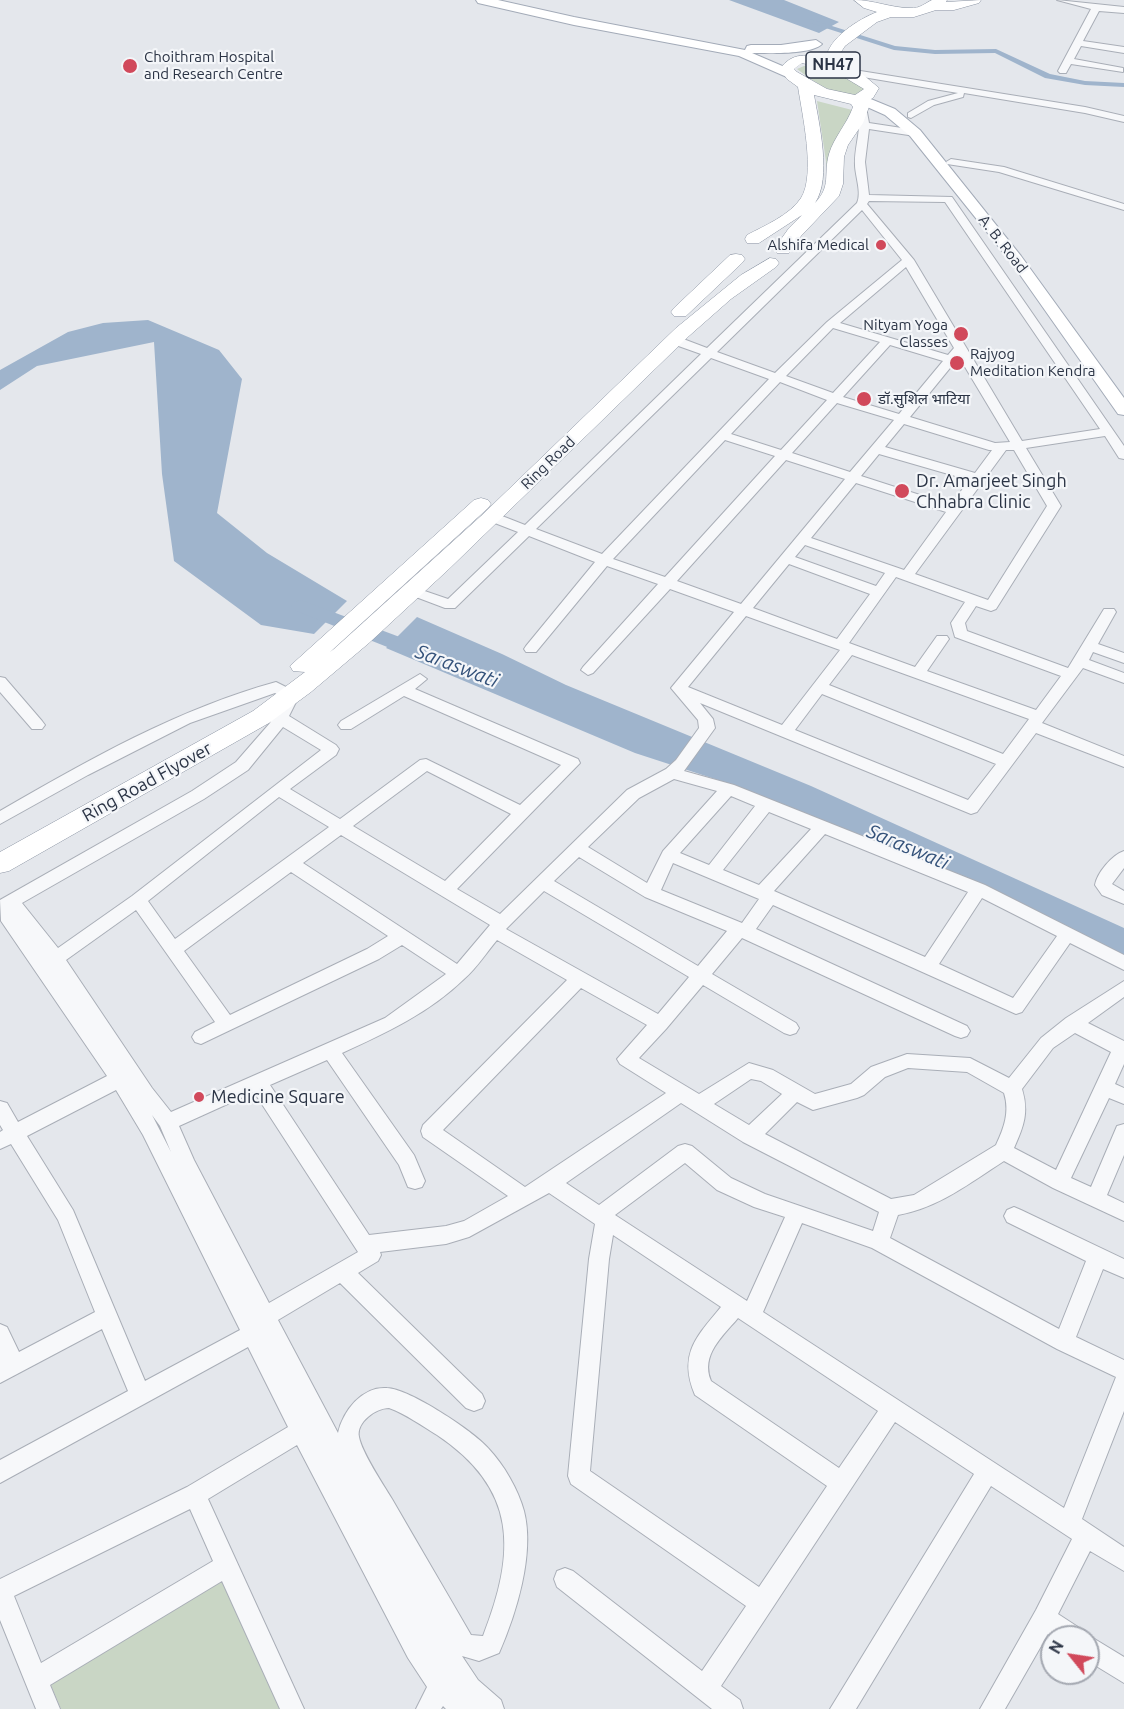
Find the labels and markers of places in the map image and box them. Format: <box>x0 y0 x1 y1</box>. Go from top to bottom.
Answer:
place label: Choithram Hospital and Research Centre <box>144 48 283 83</box>
marker: Choithram Hospital and Research Centre <box>121 57 139 75</box>
place label: Alshifa Medical <box>767 236 869 254</box>
marker: Alshifa Medical <box>874 238 888 252</box>
place label: Nityam Yoga Classes <box>863 316 948 351</box>
marker: Nityam Yoga Classes <box>952 325 970 343</box>
place label: Rajyog Meditation Kendra <box>970 345 1096 380</box>
marker: Rajyog Meditation Kendra <box>948 354 966 372</box>
marker: डॉ.सुशिल भाटिया <box>855 390 873 408</box>
place label: डॉ.सुशिल भाटिया <box>878 390 970 408</box>
place label: Dr. Amarjeet Singh Chhabra Clinic <box>916 470 1067 512</box>
marker: Dr. Amarjeet Singh Chhabra Clinic <box>893 482 911 500</box>
place label: Medicine Square <box>211 1086 345 1108</box>
marker: Medicine Square <box>192 1090 206 1104</box>

